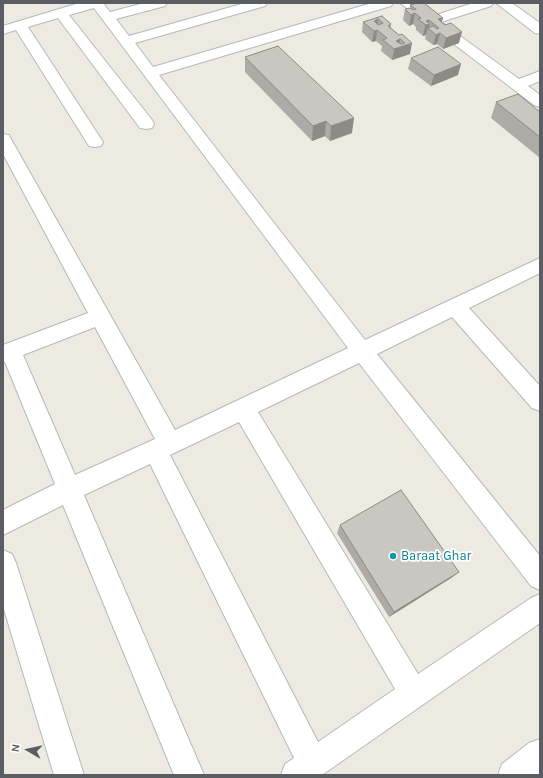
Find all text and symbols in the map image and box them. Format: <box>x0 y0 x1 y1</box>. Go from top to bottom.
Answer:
place label: Baraat Ghar <box>401 548 471 564</box>
marker: Baraat Ghar <box>388 551 398 561</box>
north arrow <box>8 730 48 770</box>
text: N <box>9 743 23 753</box>

